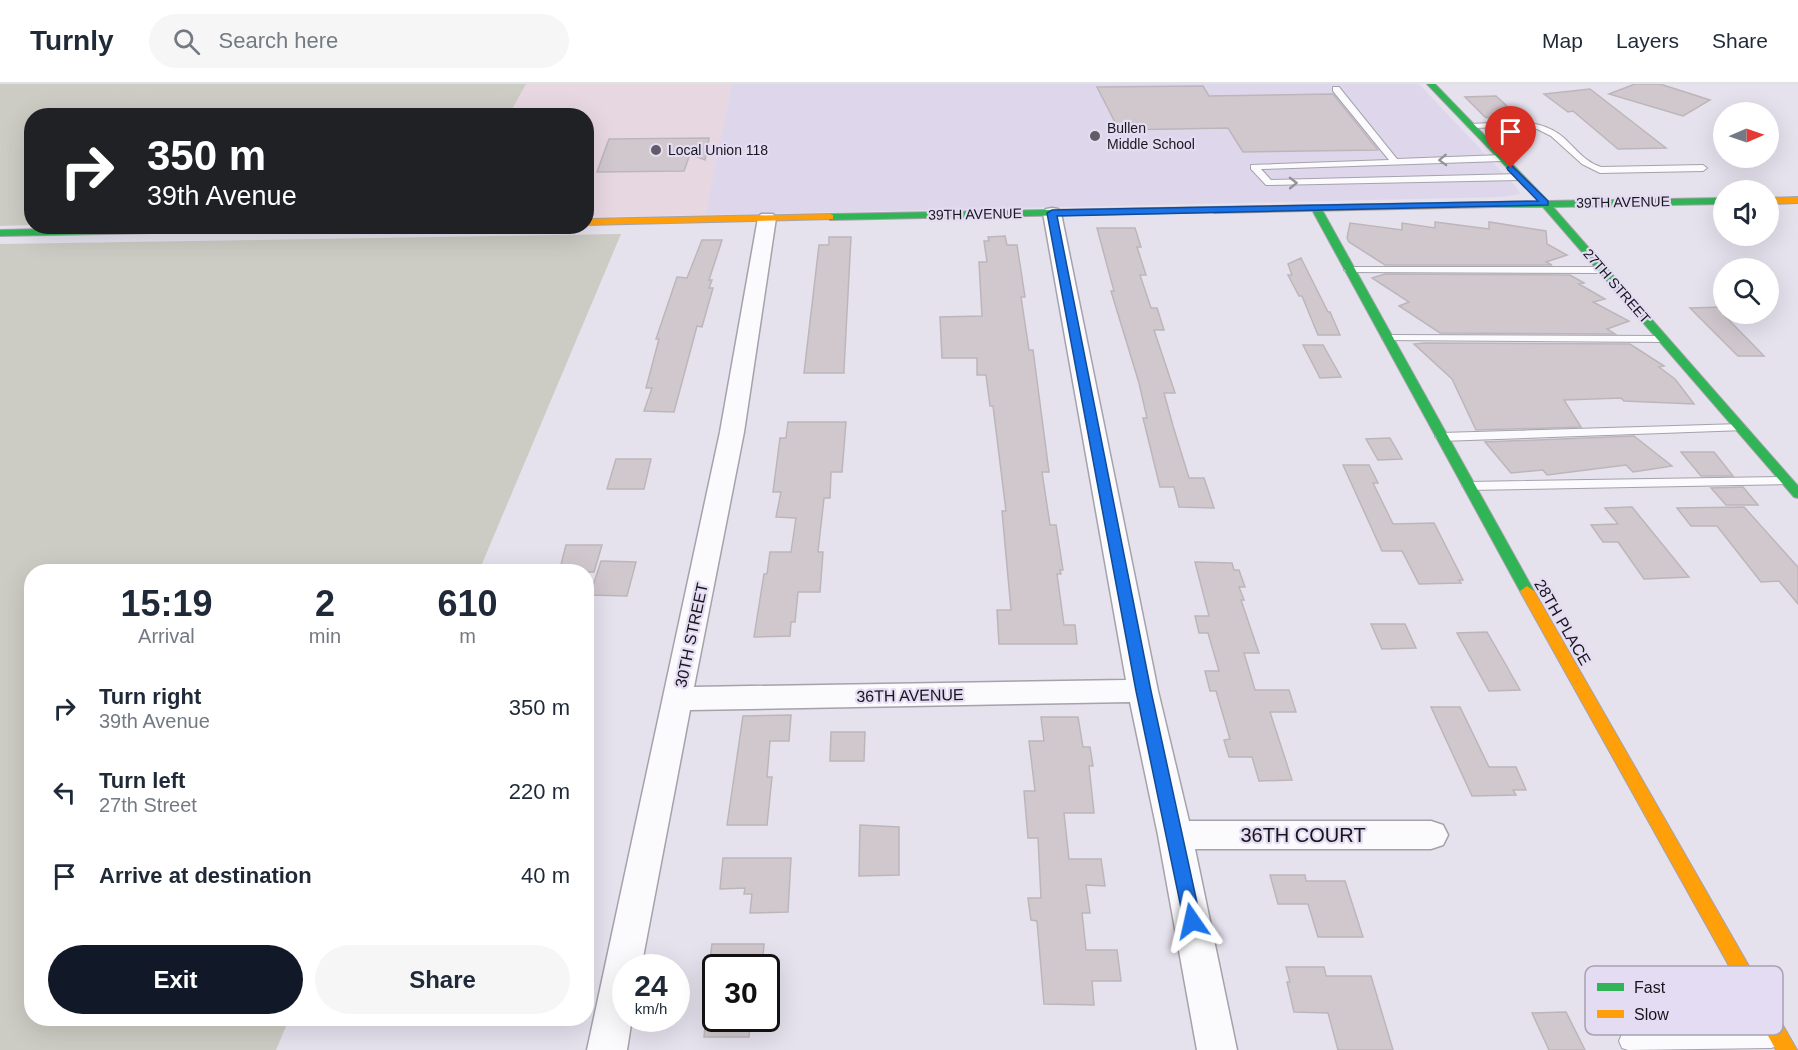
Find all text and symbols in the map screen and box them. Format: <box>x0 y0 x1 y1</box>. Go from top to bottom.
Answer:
search box <box>149 14 569 68</box>
text: Turnly <box>30 25 113 56</box>
icon: search <box>170 25 203 58</box>
text: Search here <box>218 28 338 53</box>
text: Map <box>1542 29 1583 52</box>
text: Layers <box>1616 29 1679 52</box>
text: Share <box>1712 29 1768 52</box>
north arrow <box>1713 102 1779 168</box>
map controls <box>1713 102 1779 324</box>
pin <box>1485 106 1536 168</box>
icon: arrive <box>1494 115 1527 148</box>
place label: Bullen Middle School <box>1107 120 1195 152</box>
marker: Bullen Middle School <box>1088 129 1102 143</box>
icon: right <box>48 132 126 210</box>
text: 350 m <box>147 132 266 179</box>
place label: Local Union 118 <box>668 142 768 158</box>
marker: Local Union 118 <box>649 143 663 157</box>
one-way arrow <box>1439 154 1448 167</box>
one-way arrow <box>1289 176 1298 189</box>
button: sound <box>1713 180 1779 246</box>
text: 39th Avenue <box>147 181 297 211</box>
street label: 39TH AVENUE <box>1576 193 1670 211</box>
street label: 39TH AVENUE <box>928 205 1022 223</box>
street label: 27TH STREET <box>1580 246 1654 327</box>
button: search <box>1713 258 1779 324</box>
street label: 28TH PLACE <box>1531 576 1594 668</box>
street label: 30TH STREET <box>672 581 711 689</box>
text: 15:19 <box>120 583 212 624</box>
text: 2 <box>315 583 335 624</box>
text: 610 <box>437 583 498 624</box>
text: Arrival <box>138 625 195 647</box>
text: min <box>309 625 341 647</box>
text: m <box>459 625 476 647</box>
text: Turn right <box>99 684 201 709</box>
street label: 36TH AVENUE <box>856 686 964 705</box>
icon: right <box>48 692 81 725</box>
text: 350 m <box>509 695 570 720</box>
text: 39th Avenue <box>99 710 210 732</box>
text: Turn left <box>99 768 185 793</box>
icon: left <box>48 776 81 809</box>
text: 220 m <box>509 779 570 804</box>
text: 27th Street <box>99 794 197 816</box>
street label: 36TH COURT <box>1240 824 1366 846</box>
icon: arrive <box>48 860 81 893</box>
text: Arrive at destination <box>99 863 312 888</box>
text: 40 m <box>521 863 570 888</box>
position arrow <box>1160 889 1224 953</box>
button: Exit <box>48 945 303 1014</box>
button: Share <box>315 945 570 1014</box>
speed limit sign: 30 <box>702 954 780 1032</box>
legend <box>1585 966 1783 1035</box>
text: 24 <box>634 969 668 1002</box>
text: Fast <box>1634 979 1666 996</box>
text: km/h <box>635 1000 667 1017</box>
text: Slow <box>1634 1006 1669 1023</box>

